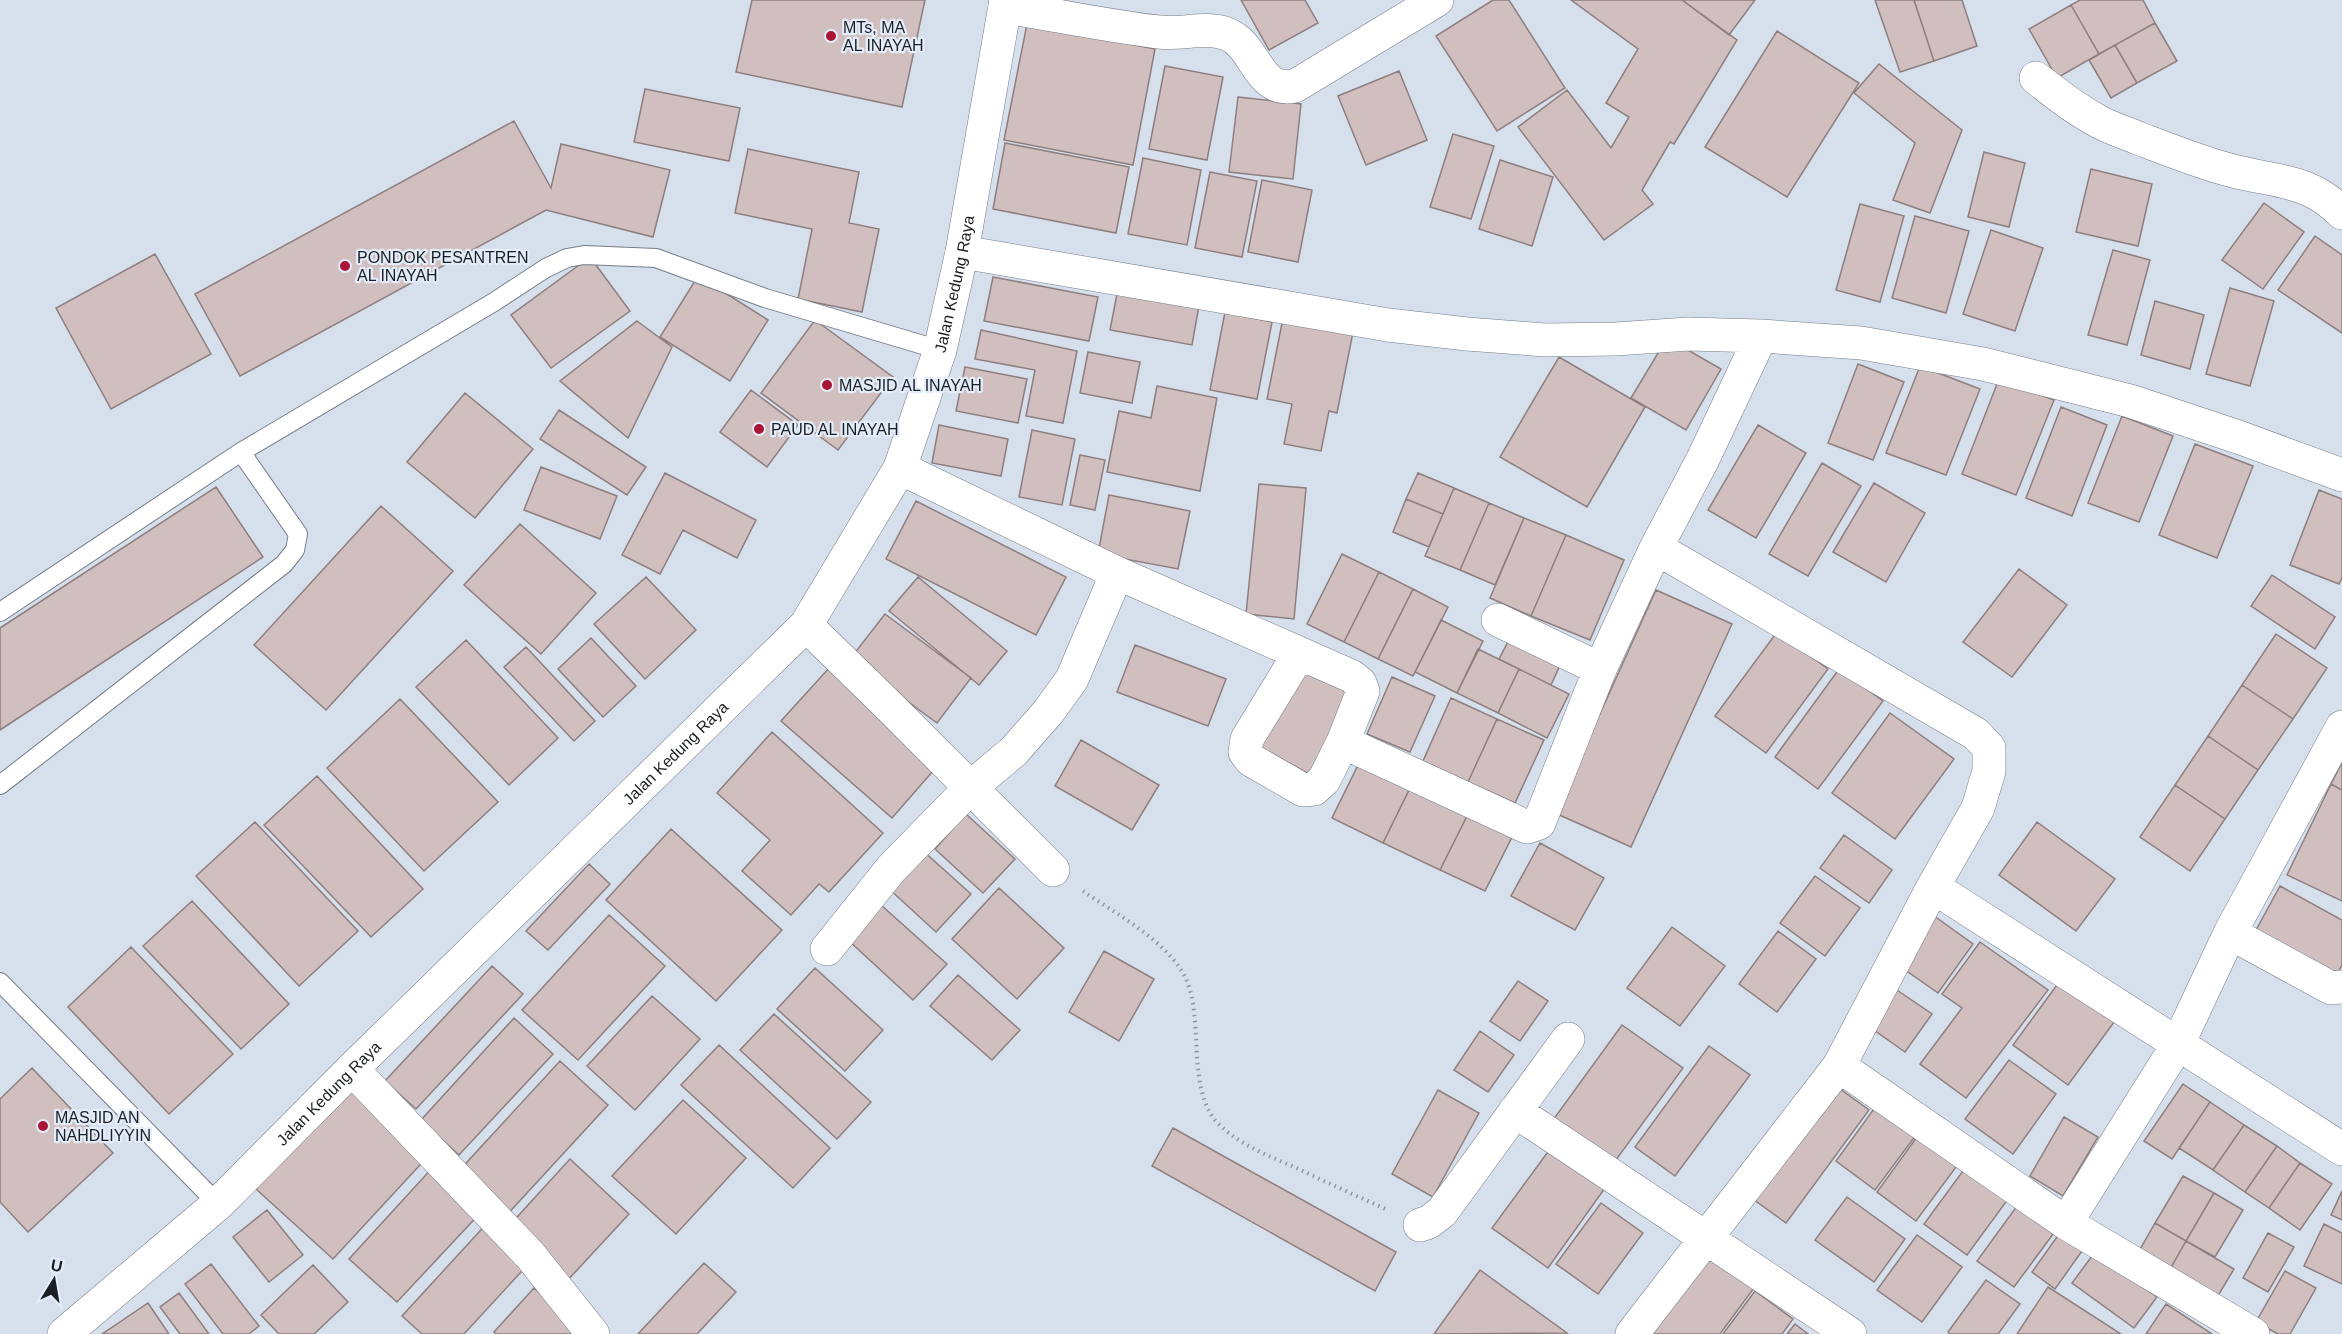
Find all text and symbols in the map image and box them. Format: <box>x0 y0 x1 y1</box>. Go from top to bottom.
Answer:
place label: MTs, MA AL INAYAH <box>843 19 924 54</box>
marker: MTs, MA AL INAYAH <box>824 29 838 43</box>
street label: Jalan Kedung Raya <box>932 214 977 354</box>
place label: PONDOK PESANTREN AL INAYAH <box>357 249 529 284</box>
marker: PONDOK PESANTREN AL INAYAH <box>338 259 352 273</box>
place label: MASJID AL INAYAH <box>839 377 982 394</box>
marker: MASJID AL INAYAH <box>820 378 834 392</box>
place label: PAUD AL INAYAH <box>771 421 898 438</box>
marker: PAUD AL INAYAH <box>752 422 766 436</box>
street label: Jalan Kedung Raya <box>620 698 732 808</box>
street label: Jalan Kedung Raya <box>273 1038 384 1149</box>
place label: MASJID AN NAHDLIYYIN <box>55 1109 151 1144</box>
marker: MASJID AN NAHDLIYYIN <box>36 1119 50 1133</box>
north arrow <box>24 1250 84 1310</box>
text: U <box>49 1256 64 1275</box>

